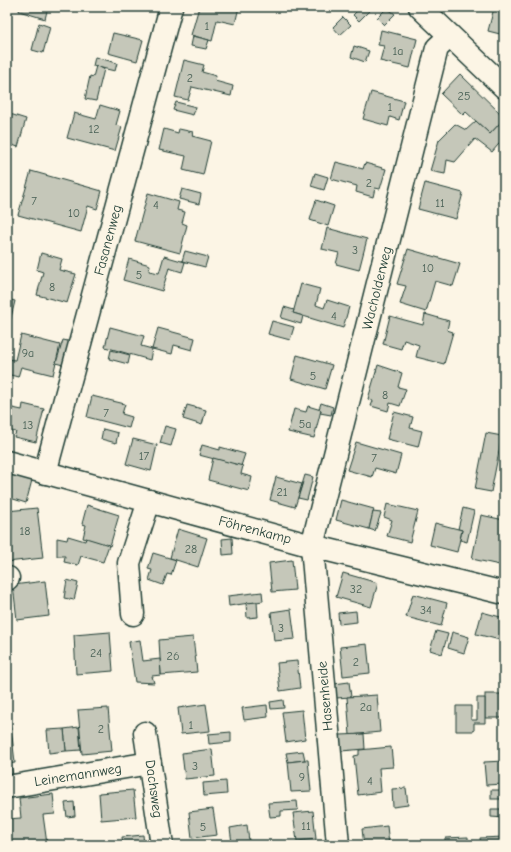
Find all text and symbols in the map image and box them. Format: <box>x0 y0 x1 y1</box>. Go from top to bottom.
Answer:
house number: 1 <box>205 19 210 33</box>
house number: 1a <box>393 44 403 58</box>
house number: 2 <box>187 71 193 85</box>
house number: 25 <box>458 89 470 103</box>
house number: 1 <box>388 100 393 114</box>
house number: 12 <box>88 122 100 136</box>
house number: 2 <box>366 176 372 190</box>
house number: 7 <box>31 194 37 208</box>
house number: 11 <box>435 196 445 210</box>
house number: 4 <box>153 198 159 212</box>
street label: Fasanenweg <box>90 203 126 277</box>
house number: 10 <box>68 206 80 220</box>
house number: 3 <box>352 243 358 257</box>
street label: Wacholderweg <box>358 244 396 332</box>
house number: 10 <box>422 261 434 275</box>
house number: 5 <box>136 268 142 282</box>
house number: 8 <box>49 280 55 294</box>
house number: 4 <box>331 309 337 323</box>
house number: 9a <box>22 346 34 360</box>
house number: 5 <box>310 369 316 383</box>
house number: 8 <box>382 388 388 402</box>
house number: 7 <box>103 406 109 420</box>
house number: 5a <box>299 417 311 431</box>
house number: 13 <box>23 418 33 432</box>
house number: 17 <box>139 449 150 463</box>
house number: 7 <box>371 451 377 465</box>
house number: 21 <box>276 485 288 499</box>
street label: Föhrenkamp <box>217 512 293 548</box>
house number: 18 <box>20 524 30 538</box>
house number: 28 <box>185 542 197 556</box>
house number: 32 <box>350 582 362 596</box>
house number: 34 <box>420 603 432 617</box>
house number: 3 <box>278 621 284 635</box>
house number: 24 <box>90 646 102 660</box>
house number: 26 <box>167 649 179 663</box>
house number: 2 <box>353 655 359 669</box>
street label: Hasenheide <box>313 660 337 732</box>
house number: 2a <box>360 700 372 714</box>
house number: 1 <box>189 718 194 732</box>
house number: 2 <box>98 722 104 736</box>
street label: Dachsweg <box>141 759 167 819</box>
house number: 3 <box>192 759 198 773</box>
street label: Leinemannweg <box>33 760 123 790</box>
house number: 9 <box>299 770 305 784</box>
house number: 4 <box>367 774 373 788</box>
house number: 11 <box>301 819 311 833</box>
house number: 5 <box>200 820 206 834</box>

